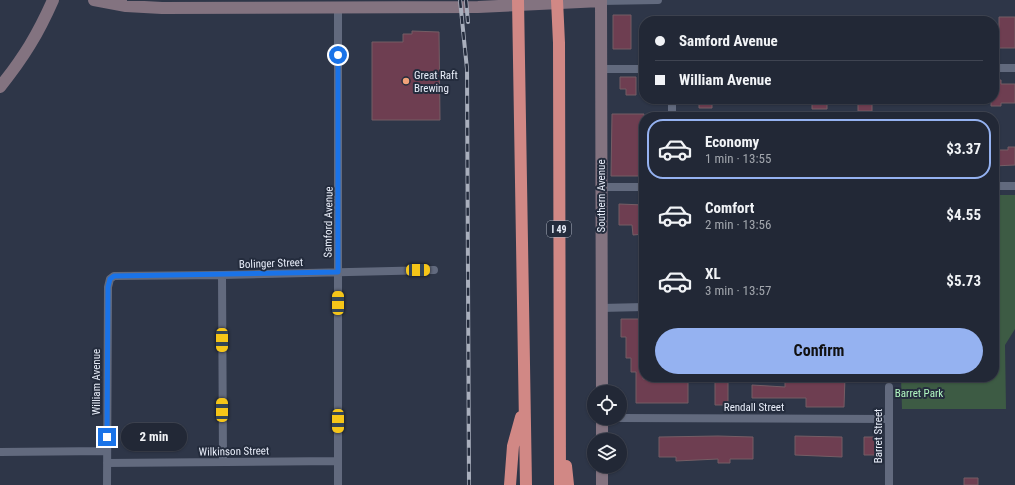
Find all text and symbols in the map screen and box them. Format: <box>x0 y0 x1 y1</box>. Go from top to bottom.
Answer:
text: Samford Avenue <box>679 32 778 50</box>
route start <box>329 46 347 64</box>
place label: Great Raft Brewing <box>414 69 458 95</box>
text: William Avenue <box>679 71 771 89</box>
marker: Great Raft Brewing <box>401 76 411 86</box>
icon: car <box>657 131 693 167</box>
text: Economy <box>705 133 759 151</box>
text: $3.37 <box>946 140 981 158</box>
text: 1 min · 13:55 <box>705 151 771 166</box>
street label: Southern Avenue <box>595 159 608 233</box>
street label: Samford Avenue <box>321 186 336 258</box>
icon: car <box>657 197 693 233</box>
text: Comfort <box>705 199 754 217</box>
text: $4.55 <box>946 206 981 224</box>
text: 2 min · 13:56 <box>705 217 771 232</box>
road number: I 49 <box>547 221 571 237</box>
street label: Bolinger Street <box>239 256 303 271</box>
icon: car <box>657 263 693 299</box>
car <box>406 264 430 276</box>
text: XL <box>705 265 721 283</box>
text: $5.73 <box>946 272 981 290</box>
text: 3 min · 13:57 <box>705 283 771 298</box>
car <box>332 291 344 315</box>
car <box>216 328 228 352</box>
button: Confirm <box>655 328 983 374</box>
street label: William Avenue <box>90 349 103 415</box>
map controls <box>587 385 627 473</box>
button: locate <box>587 385 627 425</box>
park label: Barret Park <box>895 387 943 400</box>
car <box>216 398 228 422</box>
street label: Rendall Street <box>724 401 784 414</box>
car <box>332 409 344 433</box>
street label: Barret Street <box>872 409 885 463</box>
callout: 2 min <box>121 423 187 451</box>
route end <box>98 428 116 446</box>
text: 2 min <box>140 429 168 444</box>
button: layers <box>587 433 627 473</box>
street label: Wilkinson Street <box>199 444 269 459</box>

